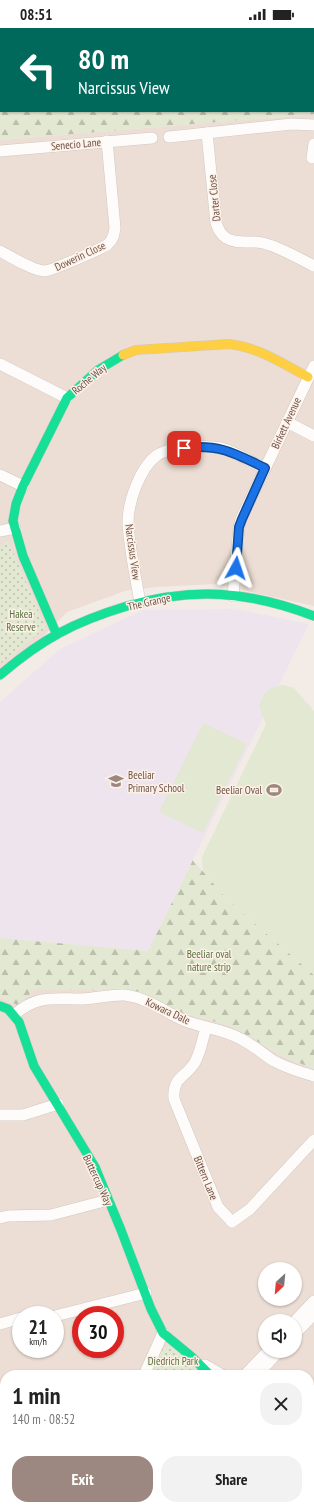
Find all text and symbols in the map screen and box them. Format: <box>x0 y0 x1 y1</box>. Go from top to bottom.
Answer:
text: 08:51 <box>20 5 52 24</box>
text: 80 m <box>78 40 129 77</box>
icon: left <box>12 44 64 96</box>
text: Narcissus View <box>78 76 170 99</box>
street label: Senecio Lane <box>50 135 102 153</box>
street label: Darter Close <box>205 174 223 222</box>
street label: Dowerin Close <box>52 238 108 274</box>
street label: Roche Way <box>69 360 110 397</box>
street label: Birkett Avenue <box>268 395 304 451</box>
pin <box>167 431 201 465</box>
icon: arrive <box>173 437 195 459</box>
street label: Narcissus View <box>122 523 144 581</box>
position arrow <box>215 547 257 589</box>
street label: The Grange <box>126 590 172 614</box>
park label: Hakea Reserve <box>6 607 36 634</box>
place label: Beeliar Primary School <box>128 768 185 795</box>
school or university icon: Beeliar Primary School <box>107 772 125 790</box>
sports icon: Beeliar Oval <box>265 781 283 799</box>
place label: Beeliar Oval <box>216 783 262 797</box>
park label: Beeliar oval nature strip <box>187 947 232 974</box>
street label: Kowara Dale <box>143 995 193 1028</box>
street label: Buttercup Way <box>80 1152 116 1209</box>
street label: Bittern Lane <box>191 1154 221 1203</box>
north arrow <box>258 1262 302 1306</box>
map controls <box>258 1262 302 1358</box>
speed limit sign: 30 <box>72 1306 124 1358</box>
text: 21 <box>28 1314 48 1340</box>
button: sound <box>258 1314 302 1358</box>
text: km/h <box>29 1335 47 1348</box>
park label: Diedrich Park <box>148 1354 199 1368</box>
text: 1 min <box>12 1380 60 1411</box>
button: close <box>260 1383 302 1425</box>
text: 140 m · 08:52 <box>12 1411 75 1428</box>
button: Exit <box>12 1456 153 1502</box>
button: Share <box>161 1456 302 1502</box>

